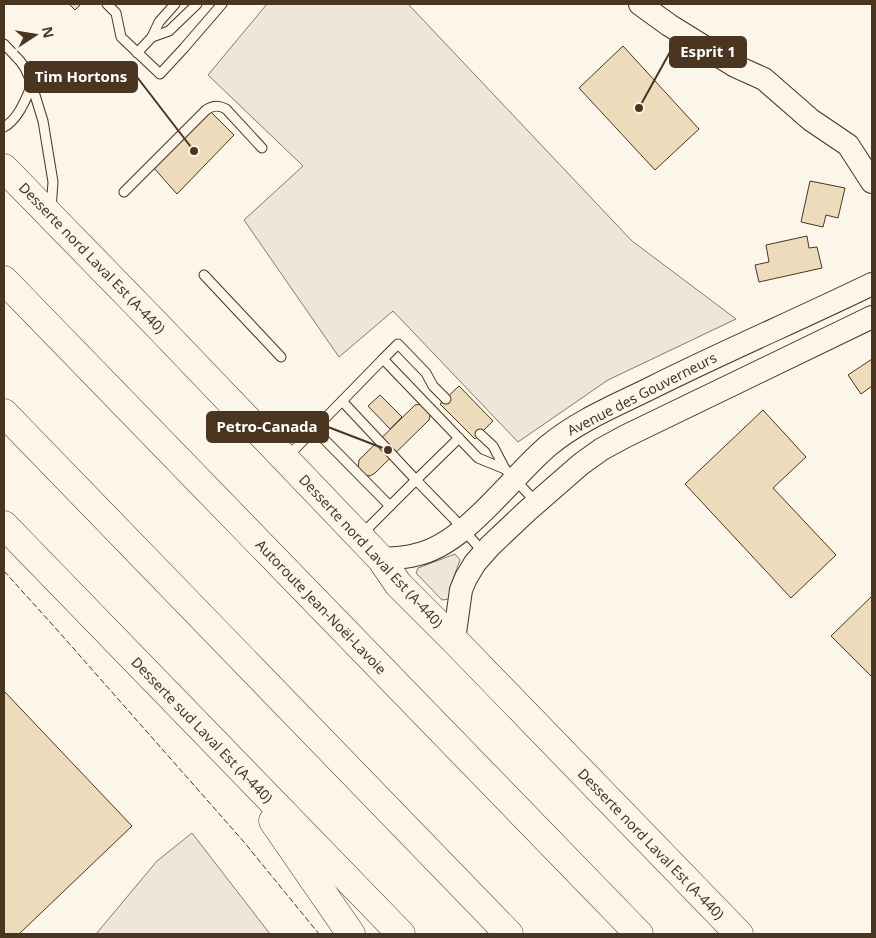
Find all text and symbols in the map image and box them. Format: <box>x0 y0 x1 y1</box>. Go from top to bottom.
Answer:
north arrow <box>10 10 60 60</box>
text: N <box>38 25 59 40</box>
callout: Esprit 1 <box>670 37 746 67</box>
text: Esprit 1 <box>680 41 736 61</box>
callout: Tim Hortons <box>25 62 137 92</box>
text: Tim Hortons <box>35 66 127 86</box>
street label: Desserte nord Laval Est (A-440) <box>15 178 170 337</box>
street label: Avenue des Gouverneurs <box>564 347 720 440</box>
callout: Petro-Canada <box>207 412 328 442</box>
text: Petro-Canada <box>216 416 318 436</box>
street label: Desserte nord Laval Est (A-440) <box>295 470 448 631</box>
street label: Autoroute Jean-Noël-Lavoie <box>252 535 391 678</box>
street label: Desserte sud Laval Est (A-440) <box>127 653 277 807</box>
street label: Desserte nord Laval Est (A-440) <box>574 764 729 923</box>

